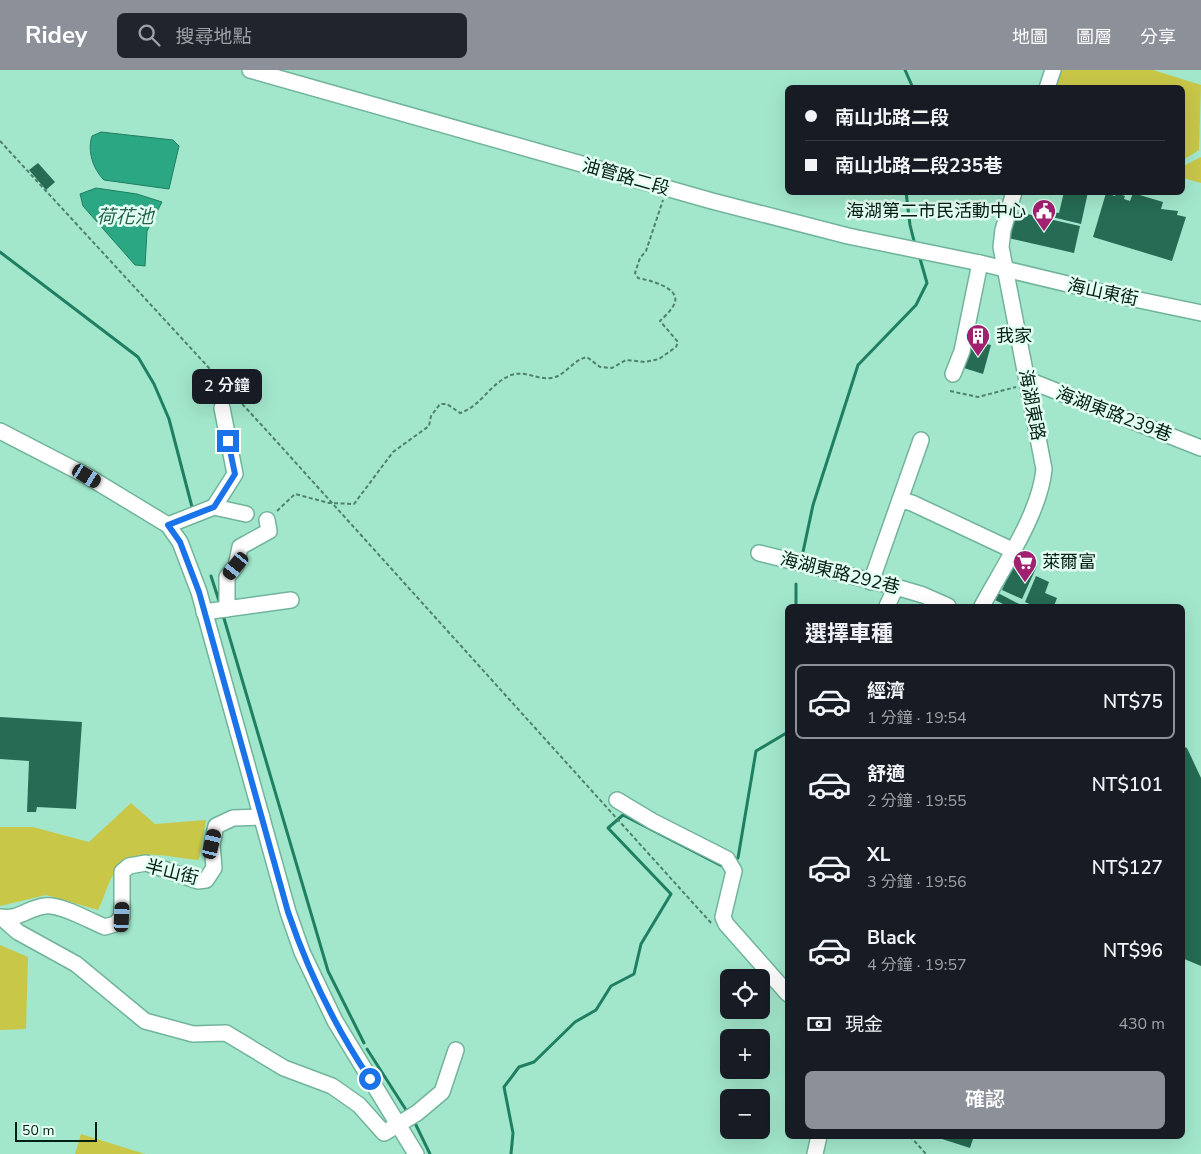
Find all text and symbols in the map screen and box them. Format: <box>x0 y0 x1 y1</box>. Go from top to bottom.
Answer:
search box <box>117 13 467 58</box>
text: Ridey <box>25 19 87 51</box>
icon: search <box>135 21 163 49</box>
text: 搜尋地點 <box>175 24 251 50</box>
text: 地圖 <box>1012 25 1048 49</box>
text: 圖層 <box>1076 25 1112 49</box>
text: 分享 <box>1140 25 1176 49</box>
text: 南山北路二段 <box>835 105 949 131</box>
street label: 油管路二段 <box>579 153 673 201</box>
text: 南山北路二段235巷 <box>835 153 1002 179</box>
public building icon: 海湖第二市民活動中心 <box>1031 198 1057 232</box>
place label: 海湖第二市民活動中心 <box>846 199 1026 223</box>
water label: 荷花池 <box>96 204 155 230</box>
street label: 海山東街 <box>1065 273 1141 311</box>
building icon: 我家 <box>965 323 991 357</box>
place label: 我家 <box>996 324 1032 348</box>
street label: 海湖東路 <box>1013 367 1051 443</box>
callout: 2 分鐘 <box>193 368 263 404</box>
text: 2 分鐘 <box>204 375 250 397</box>
street label: 海湖東路239巷 <box>1053 381 1175 447</box>
route end <box>217 430 239 452</box>
car <box>70 462 103 490</box>
street label: 海湖東路292巷 <box>778 547 902 599</box>
supermarket icon: 萊爾富 <box>1012 549 1038 583</box>
car <box>220 550 251 582</box>
place label: 萊爾富 <box>1042 550 1096 574</box>
text: 選擇車種 <box>805 619 893 649</box>
text: 經濟 <box>867 678 905 704</box>
icon: car <box>807 679 852 724</box>
text: NT$75 <box>1103 689 1163 715</box>
text: 1 分鐘 · 19:54 <box>867 707 967 729</box>
text: 舒適 <box>867 761 905 787</box>
icon: car <box>807 762 852 807</box>
text: NT$101 <box>1092 772 1163 798</box>
text: 2 分鐘 · 19:55 <box>867 790 967 812</box>
car <box>201 828 222 860</box>
text: XL <box>867 842 890 868</box>
icon: car <box>807 845 852 890</box>
street label: 半山街 <box>143 854 201 890</box>
text: NT$127 <box>1092 855 1163 881</box>
text: 3 分鐘 · 19:56 <box>867 871 967 893</box>
car <box>113 902 130 932</box>
text: Black <box>867 925 916 951</box>
icon: car <box>807 928 852 973</box>
text: NT$96 <box>1103 938 1163 964</box>
text: 4 分鐘 · 19:57 <box>867 954 967 976</box>
map controls <box>720 969 770 1139</box>
button: locate <box>720 969 770 1019</box>
icon: cash <box>805 1010 833 1038</box>
text: 現金 <box>845 1012 883 1038</box>
text: 430 m <box>1118 1013 1165 1035</box>
button: + <box>720 1029 770 1079</box>
route start <box>359 1068 381 1090</box>
button: 確認 <box>805 1071 1165 1129</box>
button: − <box>720 1089 770 1139</box>
scale bar <box>15 1119 98 1142</box>
text: 50 m <box>22 1121 54 1140</box>

